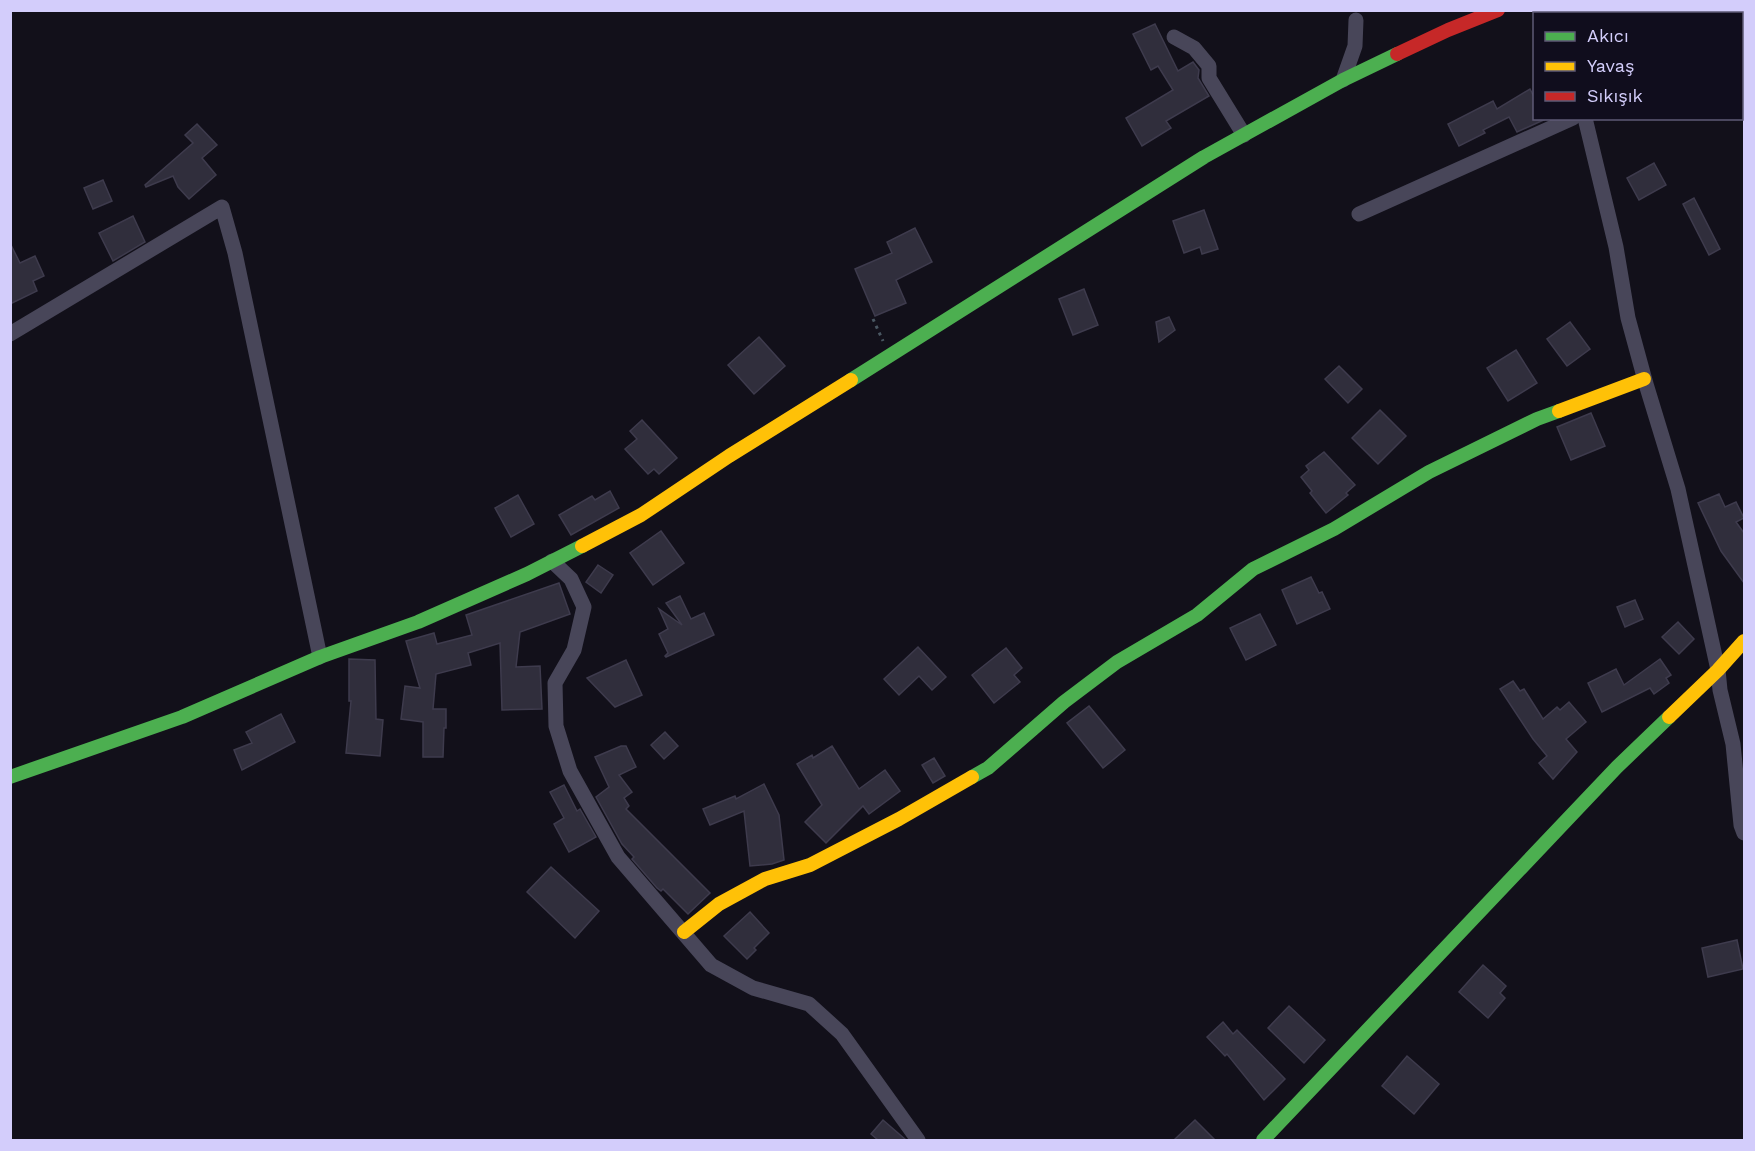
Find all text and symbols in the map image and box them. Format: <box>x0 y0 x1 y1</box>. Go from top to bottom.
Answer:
legend <box>1533 12 1743 120</box>
text: Akıcı <box>1587 25 1629 46</box>
text: Yavaş <box>1587 55 1634 76</box>
text: Sıkışık <box>1587 85 1643 106</box>

